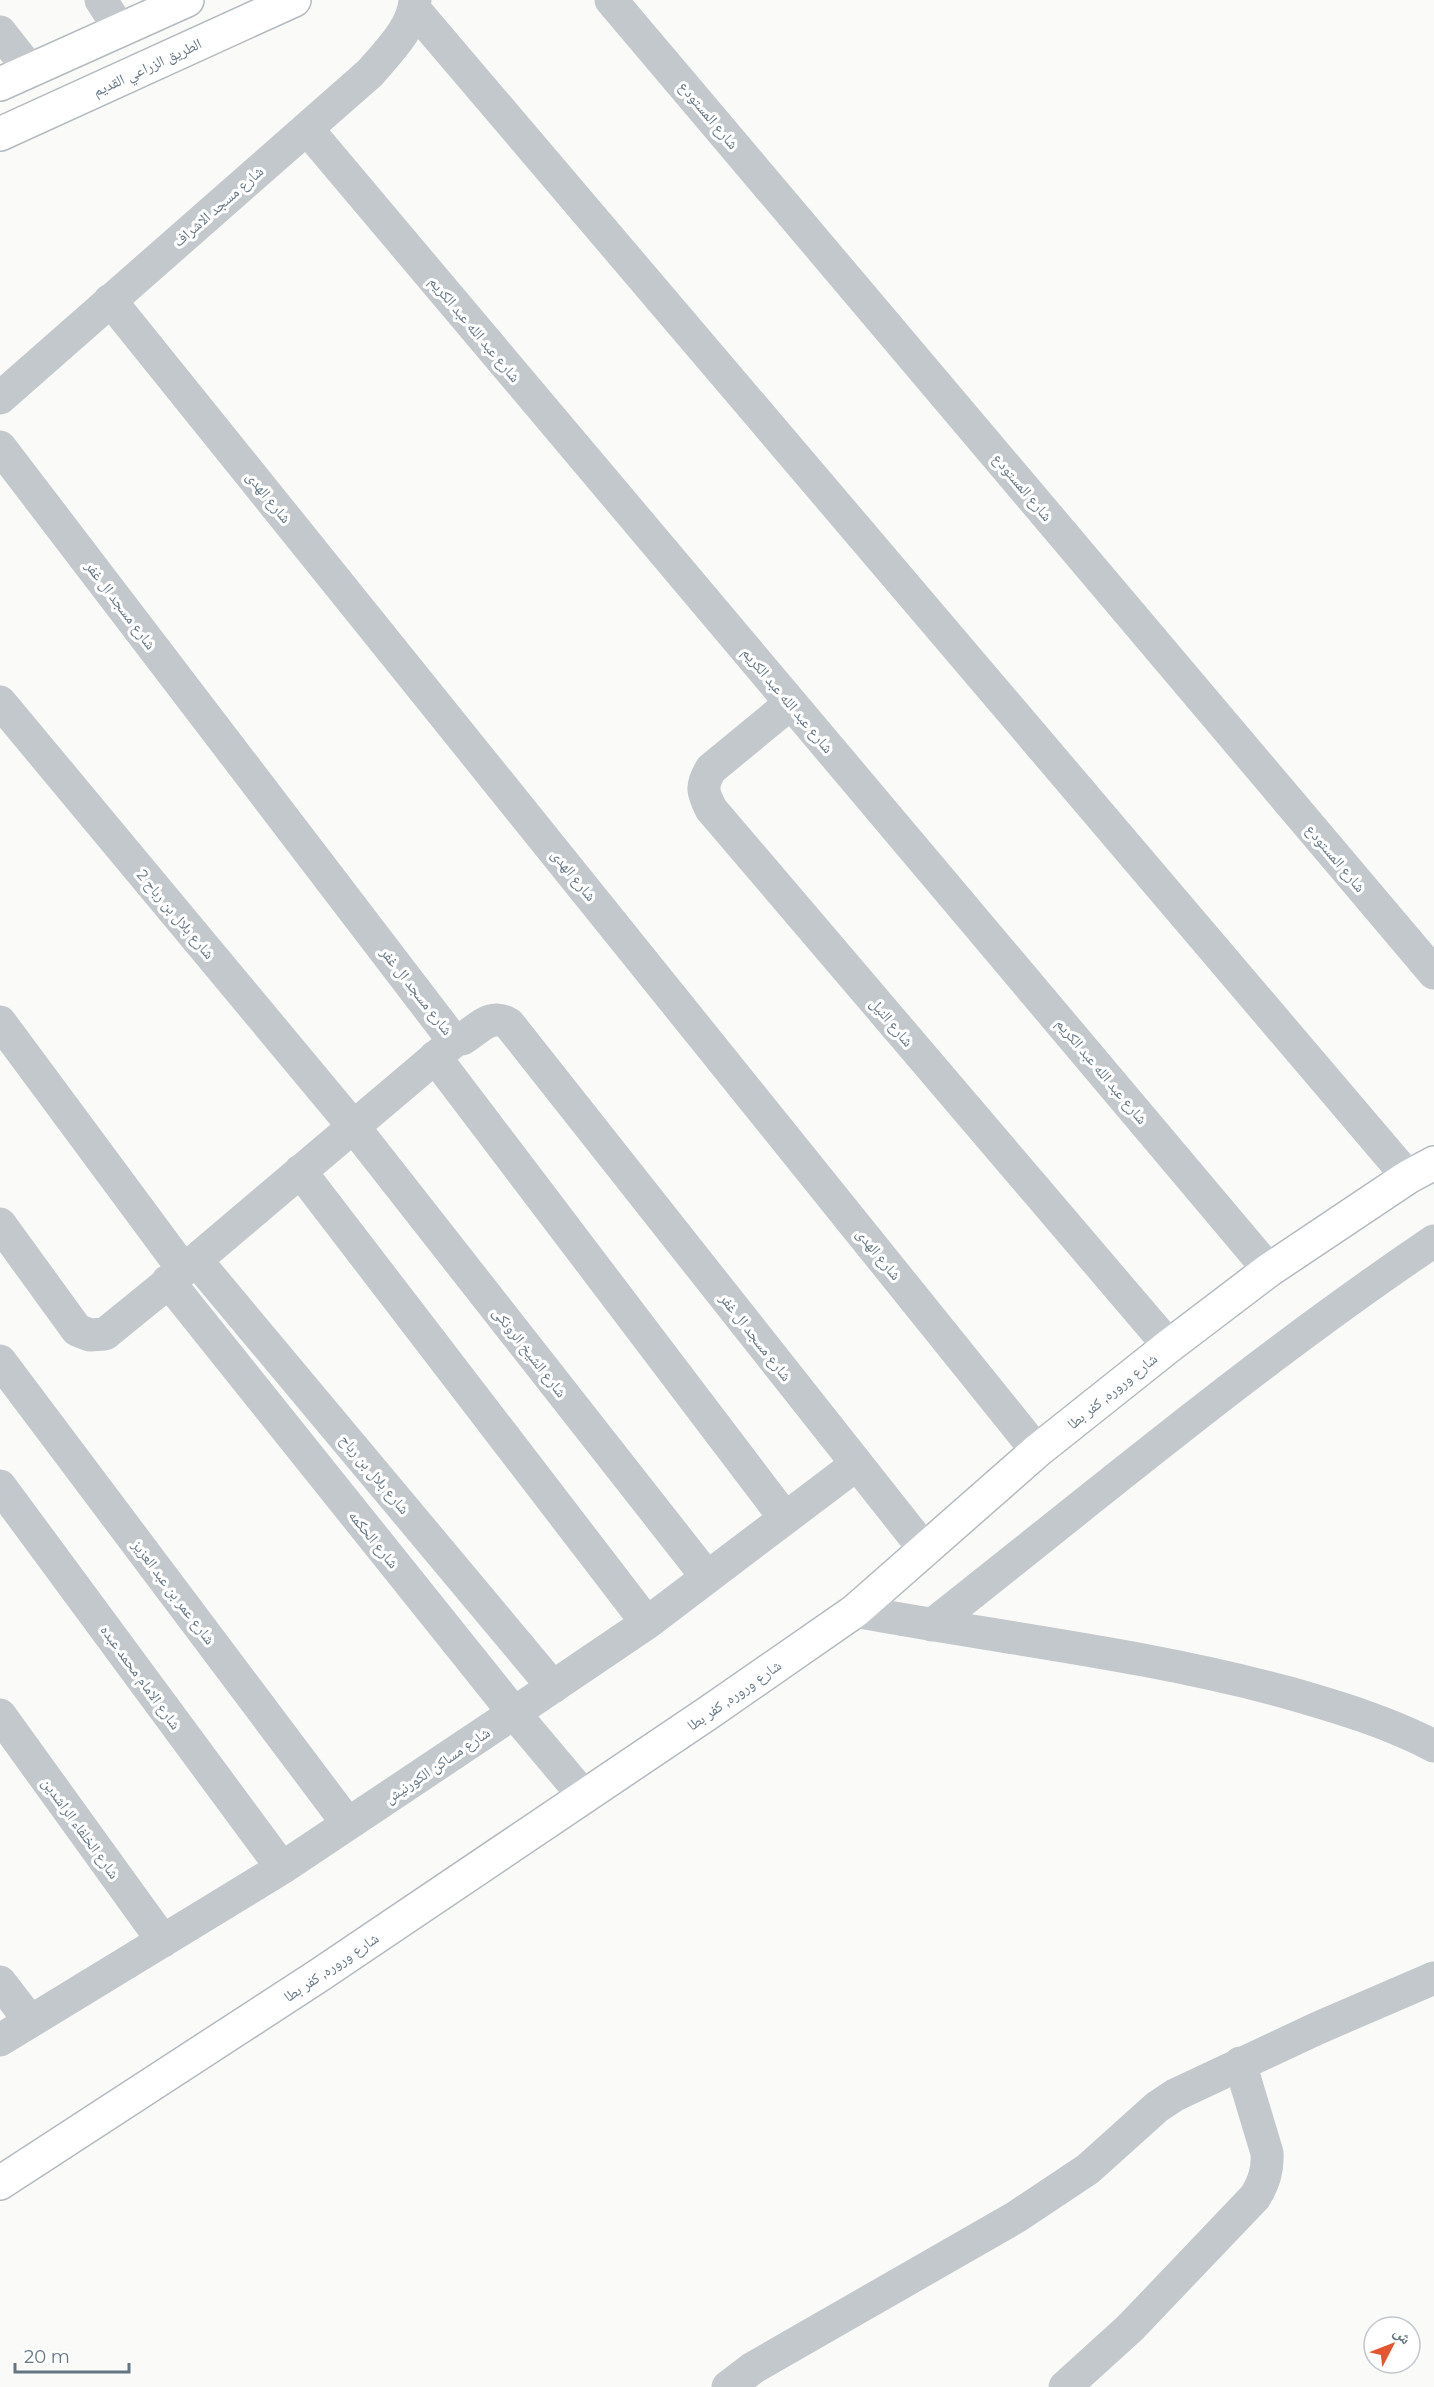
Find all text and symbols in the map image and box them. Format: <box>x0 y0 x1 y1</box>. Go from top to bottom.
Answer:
street label: الطريق الزراعي القديم <box>90 34 206 103</box>
street label: شارع المستودع <box>674 77 743 154</box>
street label: شارع مسجد الاشراف <box>169 161 268 251</box>
street label: شارع عبد الله عبد الكريم <box>424 272 525 387</box>
street label: شارع المستودع <box>988 449 1057 526</box>
street label: شارع الهدى <box>242 467 296 528</box>
street label: شارع مسجد ال غفر <box>80 556 161 654</box>
street label: شارع عبد الله عبد الكريم <box>737 643 838 758</box>
street label: شارع المستودع <box>1301 820 1370 897</box>
street label: شارع الهدى <box>547 845 601 906</box>
street label: شارع بلال بن رباح 2 <box>132 865 219 963</box>
street label: شارع مسجد ال غفر <box>375 943 457 1039</box>
street label: شارع النيل <box>865 994 918 1051</box>
street label: شارع عبد الله عبد الكريم <box>1051 1014 1152 1129</box>
street label: شارع الهدى <box>852 1224 906 1285</box>
street label: شارع مسجد ال غفر <box>714 1289 796 1385</box>
street label: شارع الشيخ الرونكى <box>488 1303 571 1402</box>
street label: شارع وروره, كفر بطا <box>1063 1349 1162 1434</box>
street label: شارع بلال بن رباح <box>335 1430 414 1519</box>
street label: شارع الحكمه <box>344 1506 403 1573</box>
street label: شارع عمر بن عبد العزيز <box>127 1535 220 1649</box>
street label: شارع الامام محمد عبده <box>96 1621 185 1734</box>
street label: شارع وروره, كفر بطا <box>683 1655 785 1735</box>
street label: شارع مساكن الكورنيش <box>381 1723 494 1808</box>
street label: شارع الخلفاء الراشدين <box>37 1774 124 1883</box>
street label: شارع وروره, كفر بطا <box>280 1928 383 2007</box>
north arrow <box>1362 2315 1422 2375</box>
text: ش <box>1390 2323 1416 2348</box>
scale bar <box>15 2336 129 2374</box>
text: 20 m <box>24 2346 70 2368</box>

